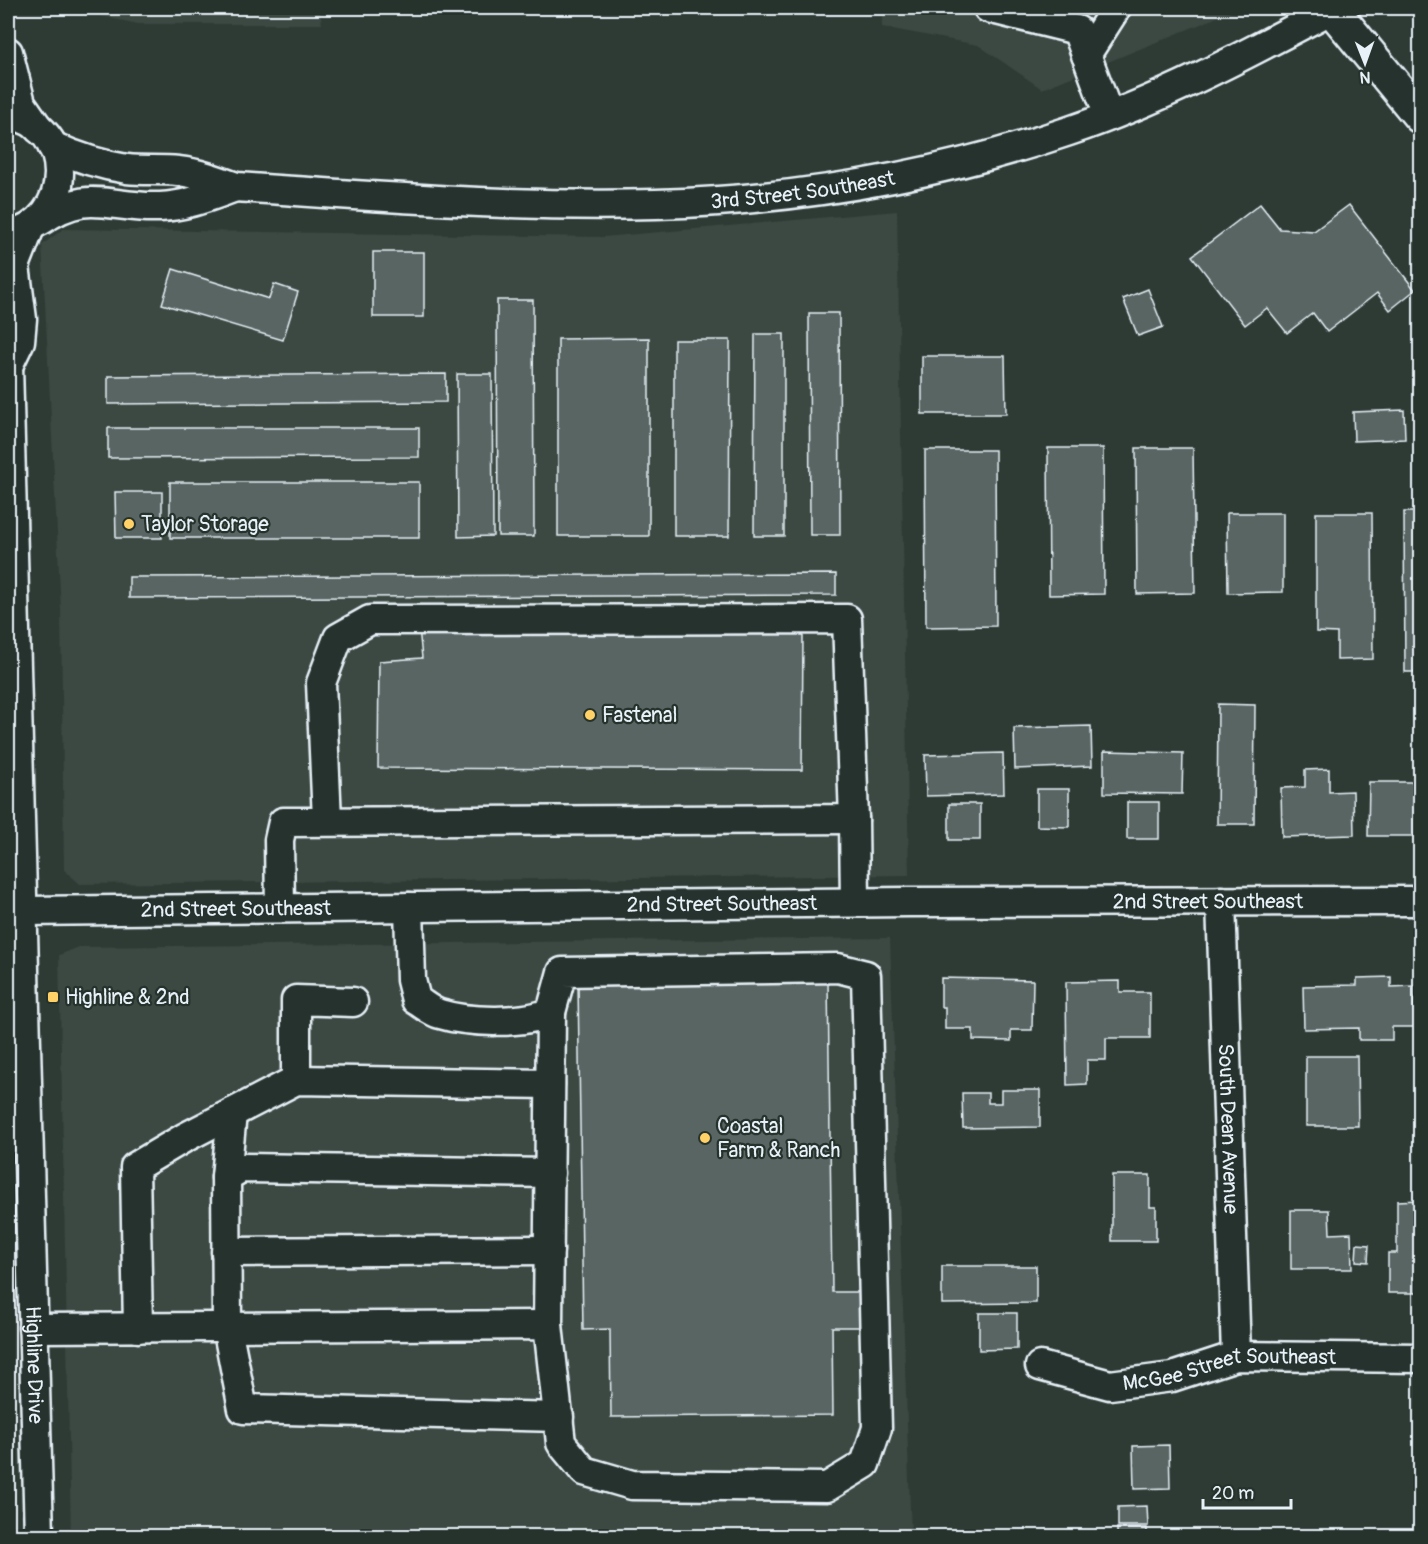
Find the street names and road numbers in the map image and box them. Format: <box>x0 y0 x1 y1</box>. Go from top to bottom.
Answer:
street label: 3rd Street Southeast <box>710 164 898 215</box>
street label: 2nd Street Southeast <box>1113 888 1304 915</box>
street label: 2nd Street Southeast <box>627 889 818 918</box>
street label: 2nd Street Southeast <box>141 894 332 923</box>
street label: South Dean Avenue <box>1212 1043 1245 1215</box>
street label: Highline Drive <box>19 1305 50 1425</box>
street label: McGee Street Southeast <box>1121 1342 1337 1397</box>

